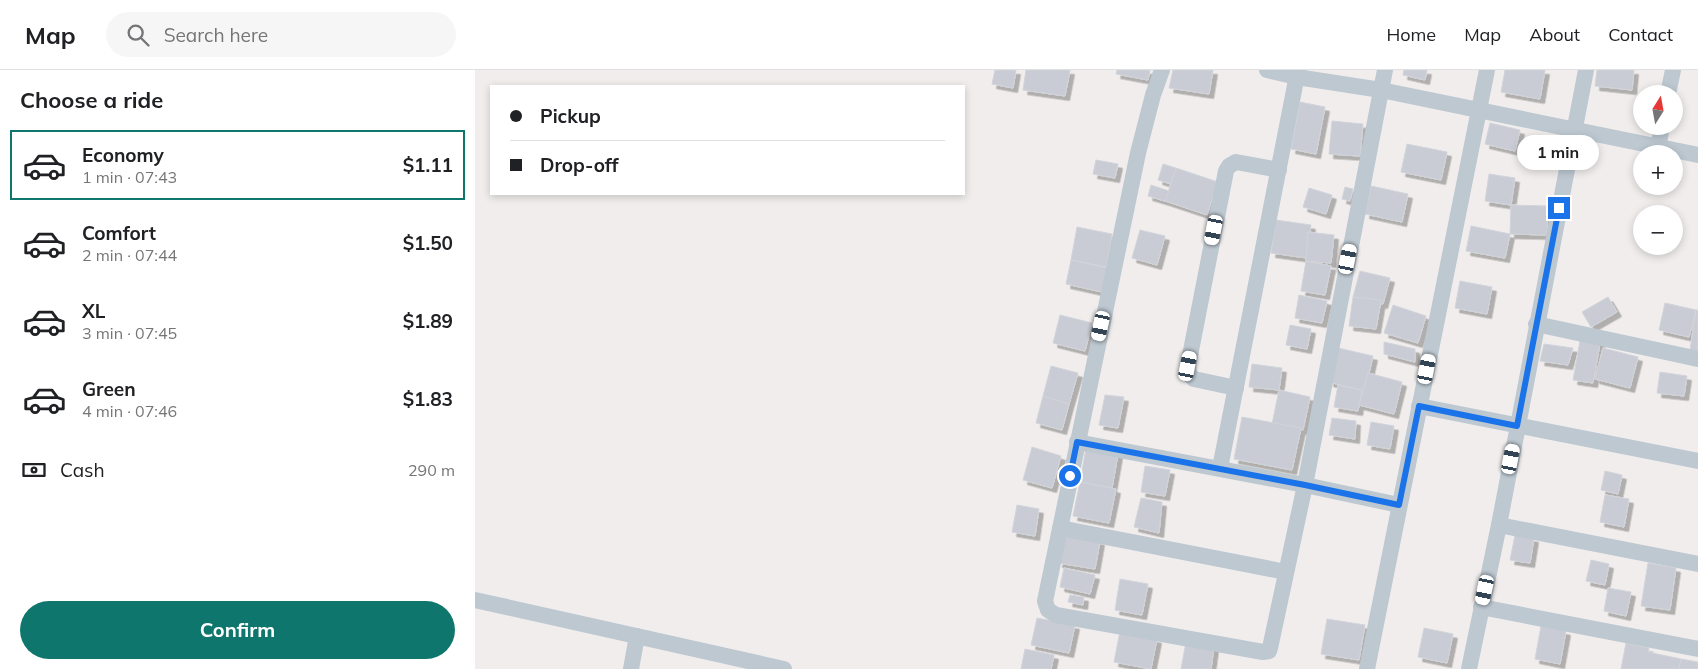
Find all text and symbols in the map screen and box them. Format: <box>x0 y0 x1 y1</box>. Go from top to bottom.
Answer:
search box <box>106 12 456 57</box>
text: Map <box>25 20 76 50</box>
icon: search <box>124 21 152 49</box>
text: Search here <box>164 23 268 47</box>
text: Home <box>1386 23 1436 46</box>
text: Map <box>1464 23 1501 46</box>
text: About <box>1529 23 1580 46</box>
text: Contact <box>1608 23 1673 46</box>
north arrow <box>1633 85 1683 135</box>
map controls <box>1633 85 1683 255</box>
text: Choose a ride <box>20 86 163 114</box>
text: Pickup <box>540 104 601 128</box>
callout: 1 min <box>1518 136 1600 170</box>
text: 1 min <box>1537 142 1579 162</box>
icon: car <box>22 143 67 188</box>
text: Economy <box>82 143 164 167</box>
button: + <box>1633 145 1683 195</box>
text: $1.11 <box>403 153 453 177</box>
text: Drop-off <box>540 153 618 177</box>
text: 1 min · 07:43 <box>82 167 177 187</box>
route end <box>1548 197 1570 219</box>
button: − <box>1633 205 1683 255</box>
car <box>1203 214 1224 246</box>
icon: car <box>22 221 67 266</box>
text: Comfort <box>82 221 156 245</box>
text: $1.50 <box>403 231 453 255</box>
car <box>1337 243 1358 275</box>
text: 2 min · 07:44 <box>82 245 177 265</box>
icon: car <box>22 299 67 344</box>
text: XL <box>82 299 105 323</box>
text: $1.89 <box>403 309 453 333</box>
car <box>1090 310 1111 342</box>
text: 3 min · 07:45 <box>82 323 177 343</box>
car <box>1177 350 1198 382</box>
car <box>1416 353 1437 385</box>
icon: car <box>22 377 67 422</box>
text: Green <box>82 377 136 401</box>
text: $1.83 <box>403 387 453 411</box>
text: 4 min · 07:46 <box>82 401 177 421</box>
car <box>1500 443 1521 475</box>
icon: cash <box>20 456 48 484</box>
text: Cash <box>60 458 105 482</box>
text: 290 m <box>408 460 455 480</box>
route start <box>1059 465 1081 487</box>
car <box>1474 574 1495 606</box>
button: Confirm <box>20 601 455 659</box>

